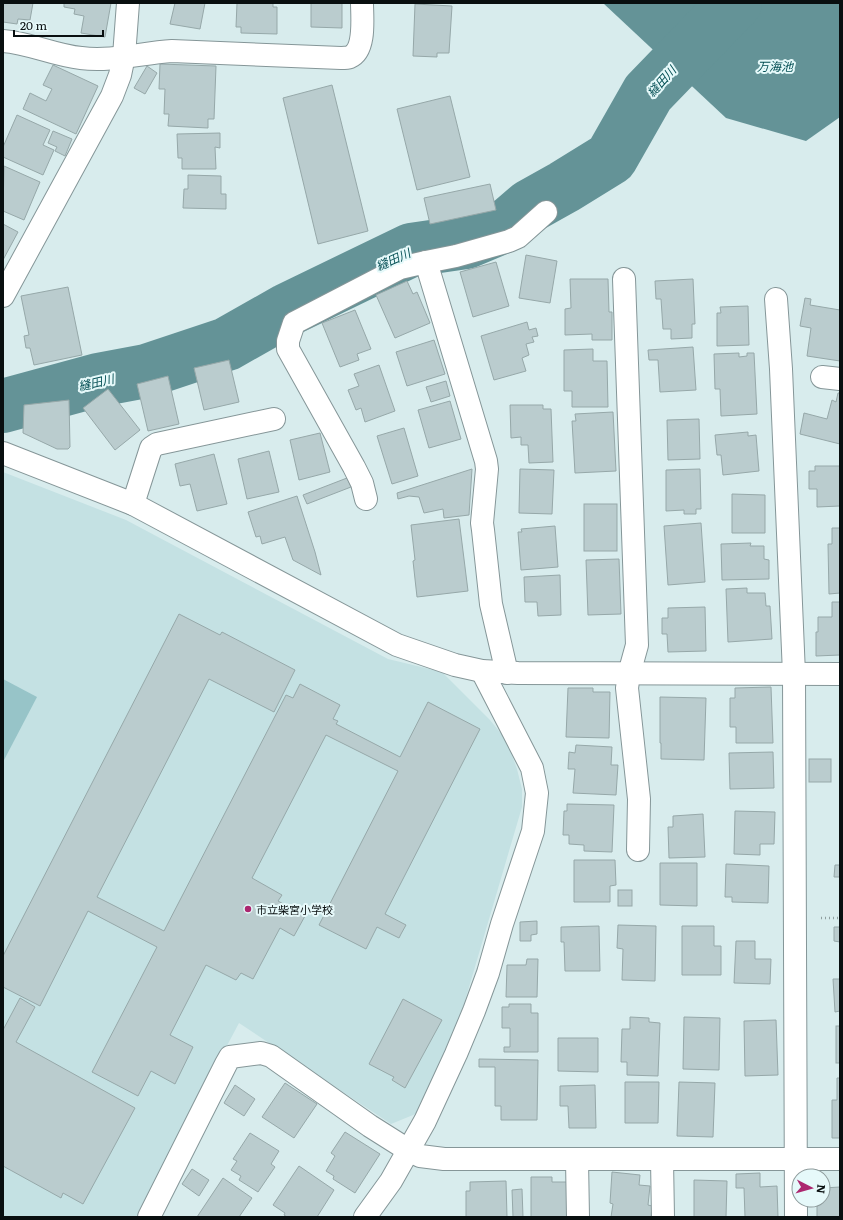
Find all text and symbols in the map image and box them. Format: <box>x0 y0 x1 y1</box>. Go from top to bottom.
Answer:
scale bar <box>14 12 103 38</box>
text: 20 m <box>20 16 47 34</box>
water label: 万海池 <box>757 57 794 75</box>
water label: 縫田川 <box>642 60 681 100</box>
water label: 縫田川 <box>373 243 415 275</box>
water label: 縫田川 <box>76 369 118 395</box>
place label: 市立柴宮小学校 <box>256 901 333 917</box>
marker: 市立柴宮小学校 <box>243 904 253 914</box>
north arrow <box>791 1168 831 1208</box>
text: N <box>814 1184 830 1195</box>

